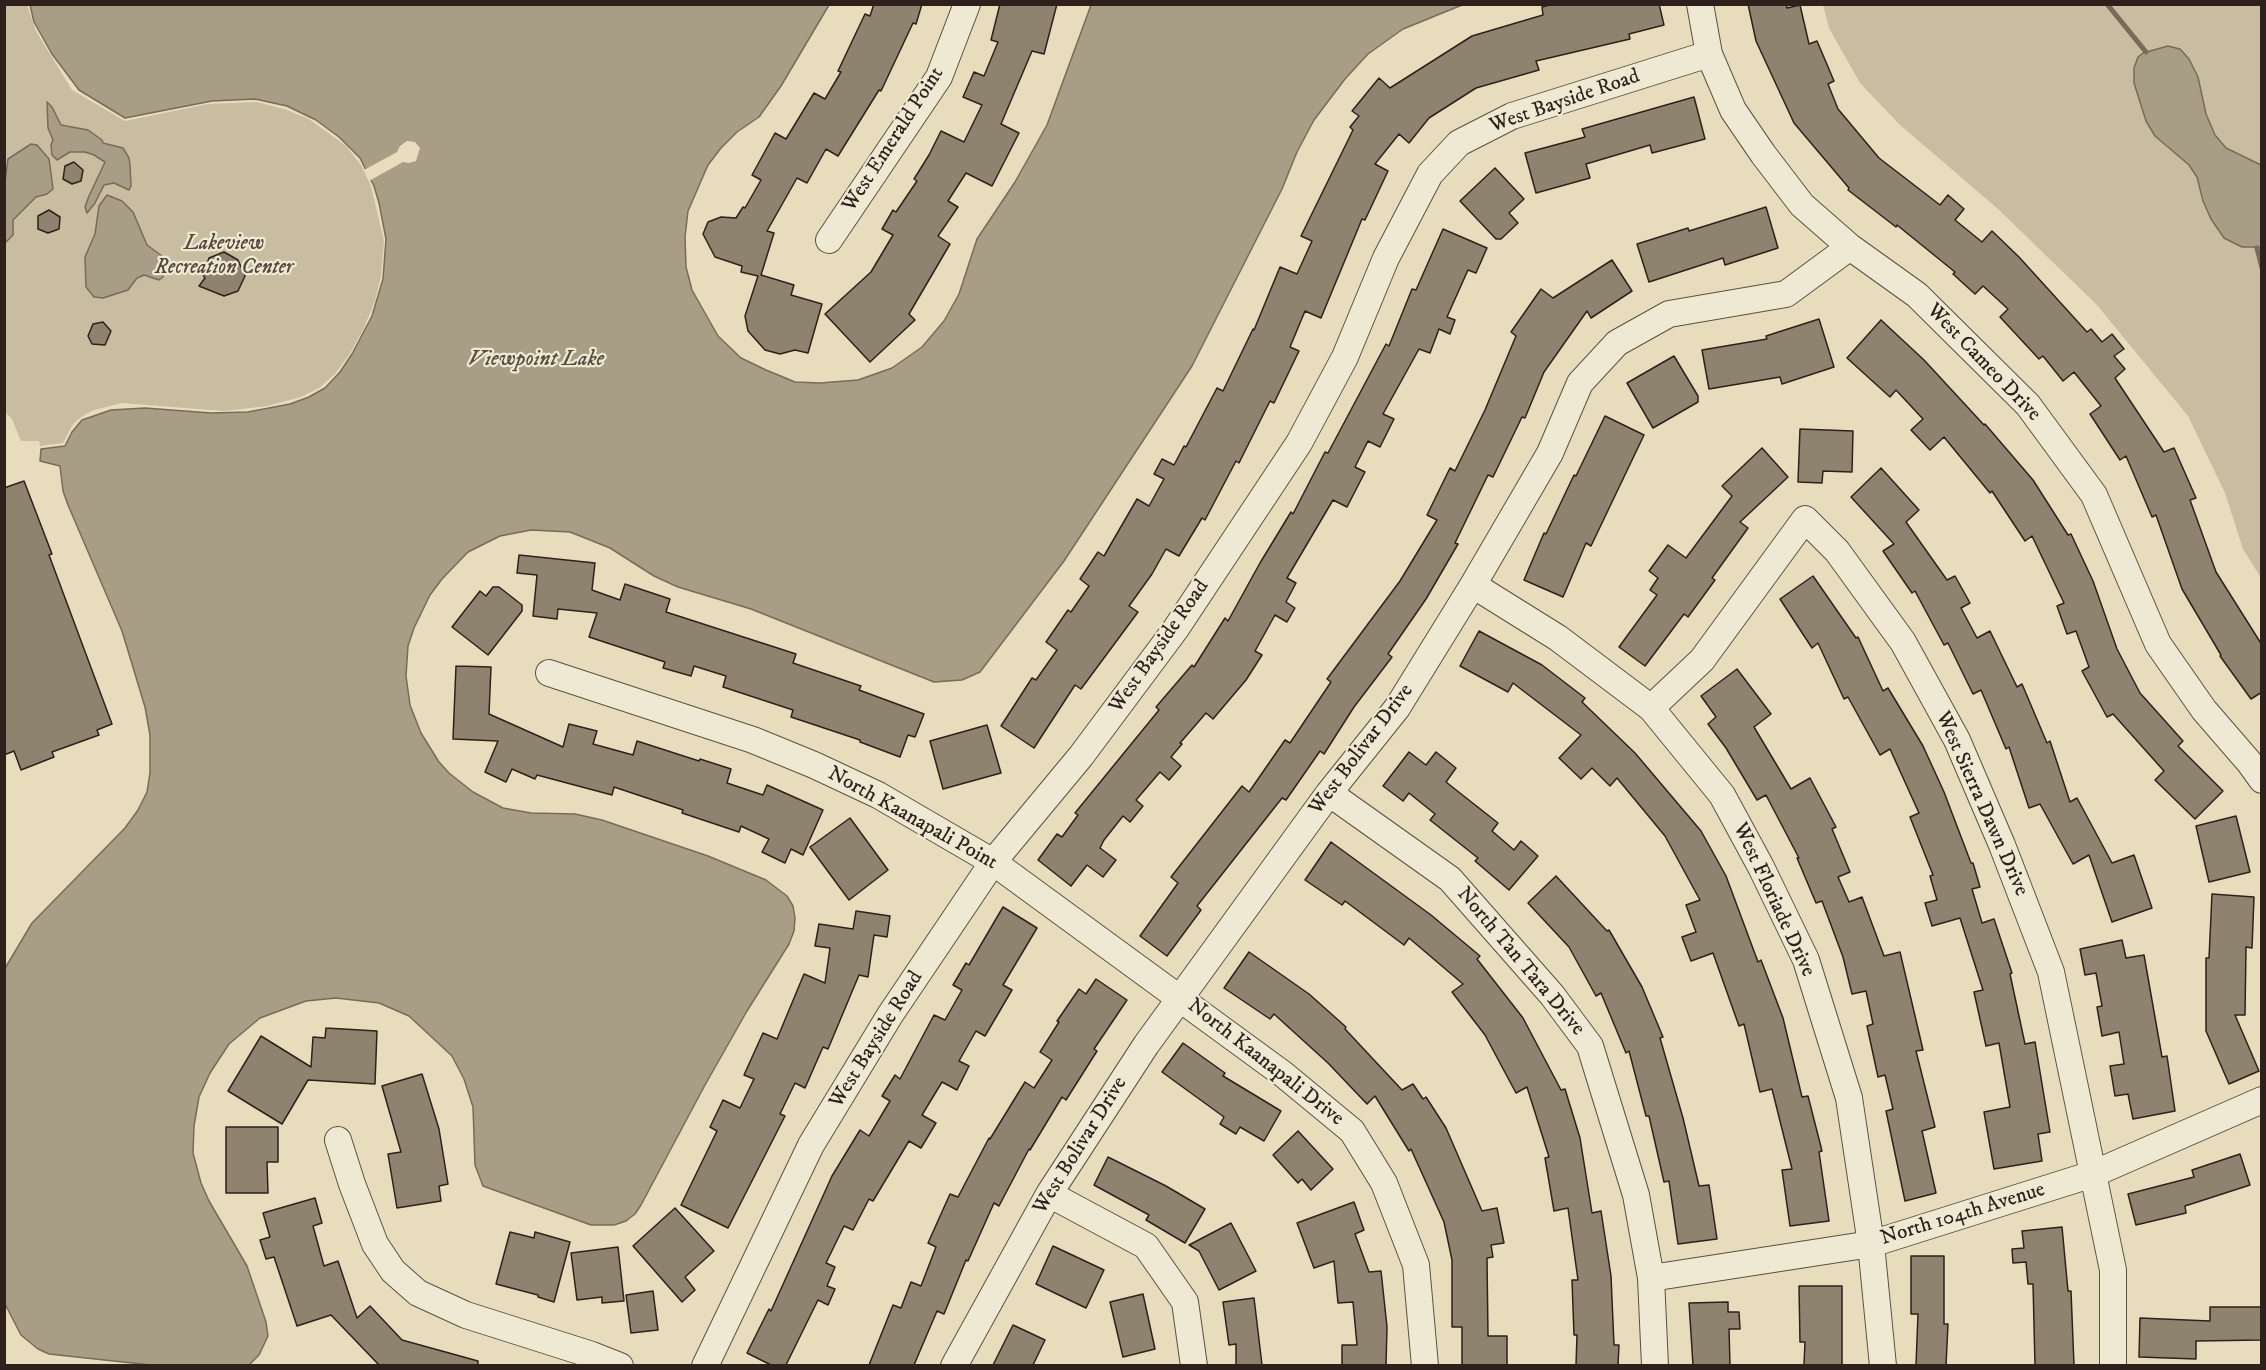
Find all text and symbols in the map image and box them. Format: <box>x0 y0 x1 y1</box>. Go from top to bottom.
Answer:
street label: West Emerald Point <box>838 63 950 217</box>
street label: West Bayside Road <box>1487 65 1643 139</box>
park label: Lakeview Recreation Center <box>155 232 293 282</box>
street label: West Cameo Drive <box>1920 299 2046 427</box>
water label: Viewpoint Lake <box>468 347 604 373</box>
street label: West Bayside Road <box>1105 576 1215 718</box>
street label: West Bolivar Drive <box>1305 680 1419 820</box>
street label: West Sierra Dawn Drive <box>1929 708 2033 900</box>
street label: North Kaanapali Point <box>823 762 1001 876</box>
street label: West Floriade Drive <box>1726 819 1820 981</box>
street label: North Tan Tara Drive <box>1450 883 1590 1041</box>
street label: West Bayside Road <box>825 967 929 1113</box>
street label: North Kaanapali Drive <box>1182 994 1348 1132</box>
street label: West Bolivar Drive <box>1029 1073 1133 1219</box>
street label: North 104th Avenue <box>1878 1178 2048 1252</box>

